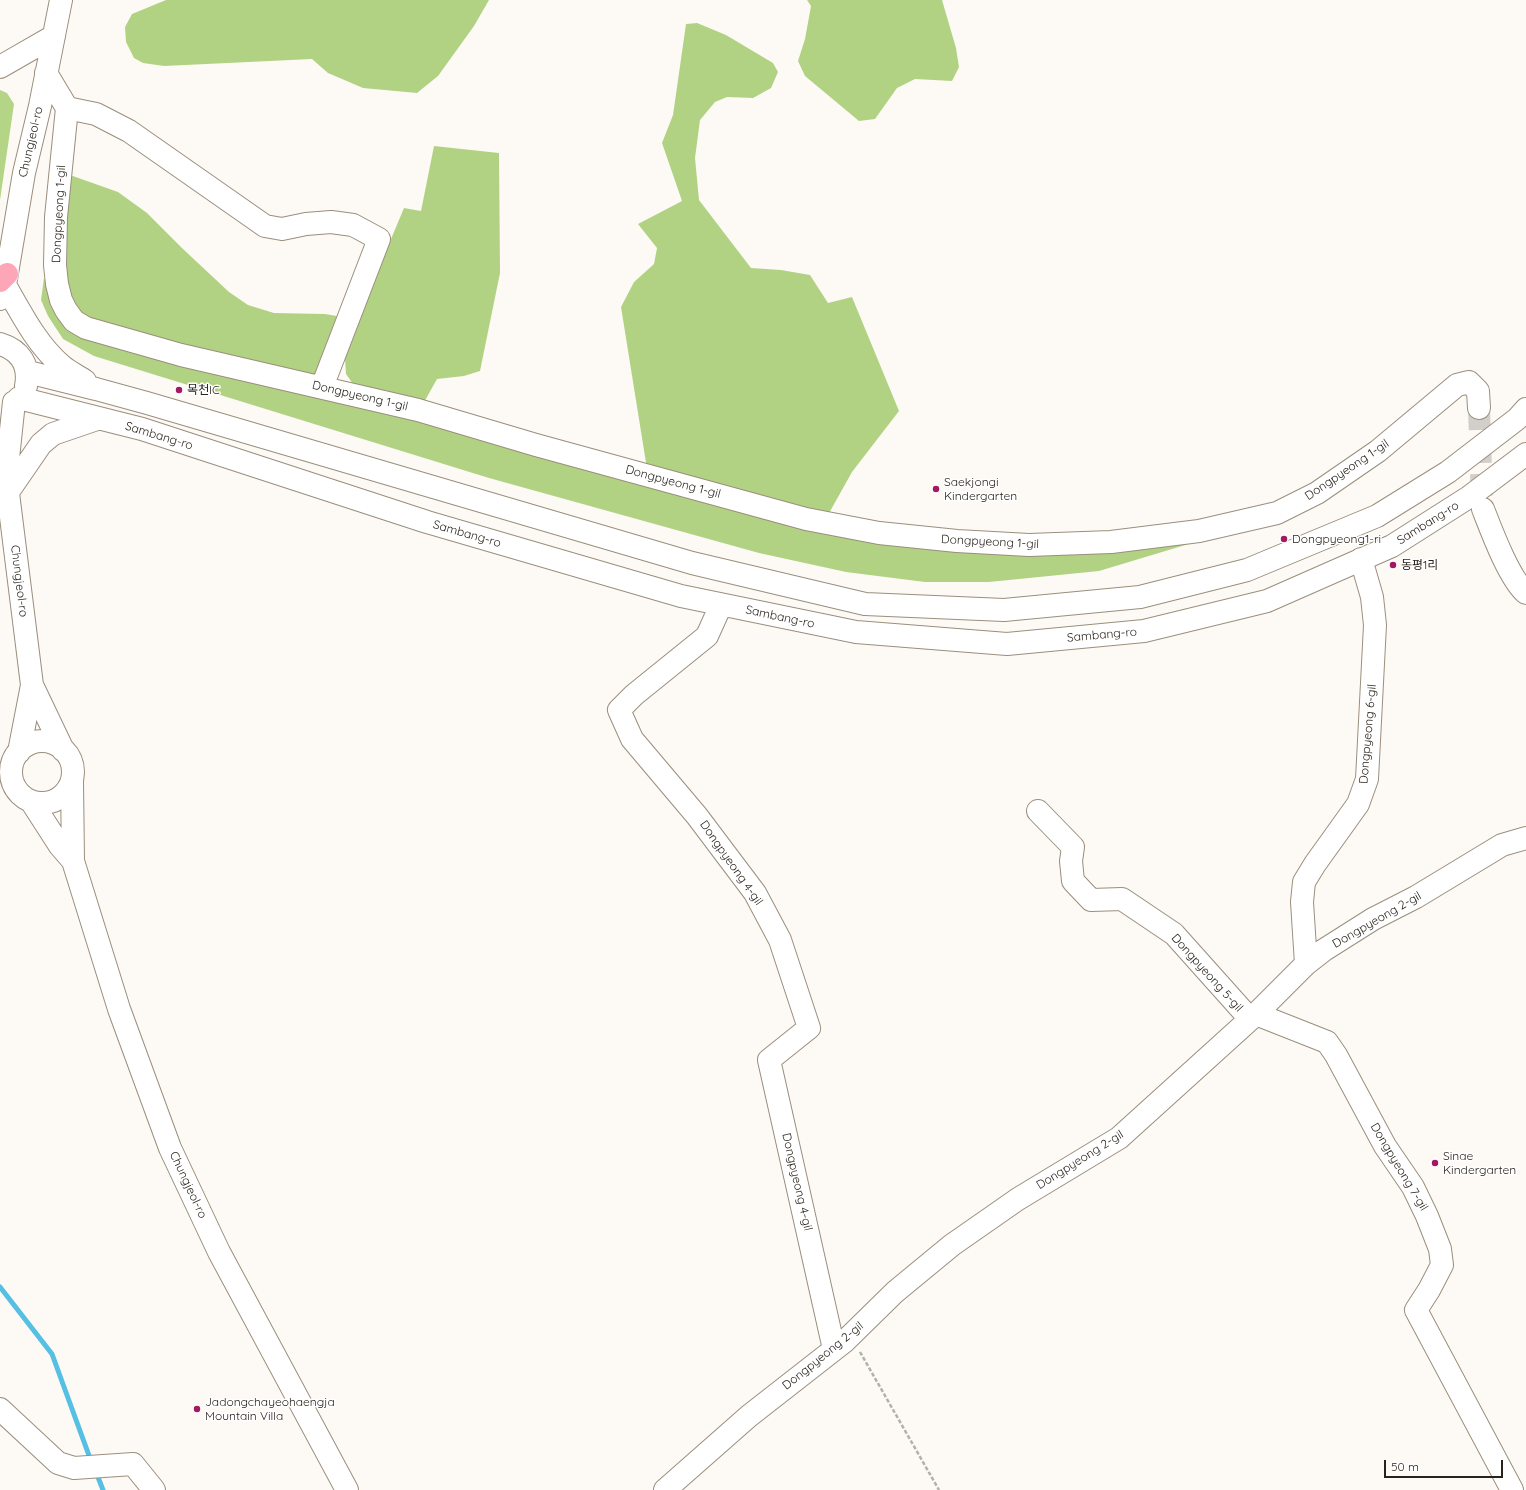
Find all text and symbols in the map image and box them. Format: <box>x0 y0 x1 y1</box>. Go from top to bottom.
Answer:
street label: Chungjeol-ro <box>16 105 46 179</box>
street label: Dongpyeong 1-gil <box>49 165 69 263</box>
street label: Dongpyeong 1-gil <box>311 378 409 414</box>
place label: 목천IC <box>187 383 220 397</box>
marker: 목천IC <box>174 385 184 395</box>
street label: Sambang-ro <box>123 419 195 453</box>
street label: Dongpyeong 1-gil <box>1302 437 1392 503</box>
street label: Dongpyeong 1-gil <box>624 462 722 502</box>
place label: Saekjongi Kindergarten <box>944 475 1017 503</box>
marker: Saekjongi Kindergarten <box>931 484 941 494</box>
street label: Sambang-ro <box>1394 498 1462 548</box>
street label: Sambang-ro <box>431 517 503 551</box>
street label: Dongpyeong 1-gil <box>941 532 1039 552</box>
place label: Dongpyeong1-ri <box>1292 532 1381 546</box>
marker: Dongpyeong1-ri <box>1279 534 1289 544</box>
street label: Chungjeol-ro <box>7 544 31 618</box>
place label: 동평1리 <box>1401 558 1439 572</box>
marker: 동평1리 <box>1388 560 1398 570</box>
street label: Sambang-ro <box>744 603 816 631</box>
street label: Sambang-ro <box>1066 625 1138 645</box>
street label: Dongpyeong 6-gil <box>1356 684 1380 784</box>
street label: Dongpyeong 4-gil <box>696 818 766 908</box>
street label: Dongpyeong 2-gil <box>1330 889 1424 951</box>
street label: Dongpyeong 5-gil <box>1168 931 1246 1015</box>
street label: Dongpyeong 7-gil <box>1367 1121 1431 1213</box>
street label: Dongpyeong 2-gil <box>1034 1127 1126 1193</box>
street label: Dongpyeong 4-gil <box>779 1132 815 1232</box>
street label: Chungjeol-ro <box>166 1149 210 1221</box>
place label: Sinae Kindergarten <box>1443 1149 1516 1177</box>
marker: Sinae Kindergarten <box>1430 1158 1440 1168</box>
street label: Dongpyeong 2-gil <box>779 1319 867 1393</box>
place label: Jadongchayeohaengja Mountain Villa <box>205 1395 335 1423</box>
marker: Jadongchayeohaengja Mountain Villa <box>192 1404 202 1414</box>
scale bar <box>1386 1452 1505 1478</box>
text: 50 m <box>1391 1459 1419 1474</box>

